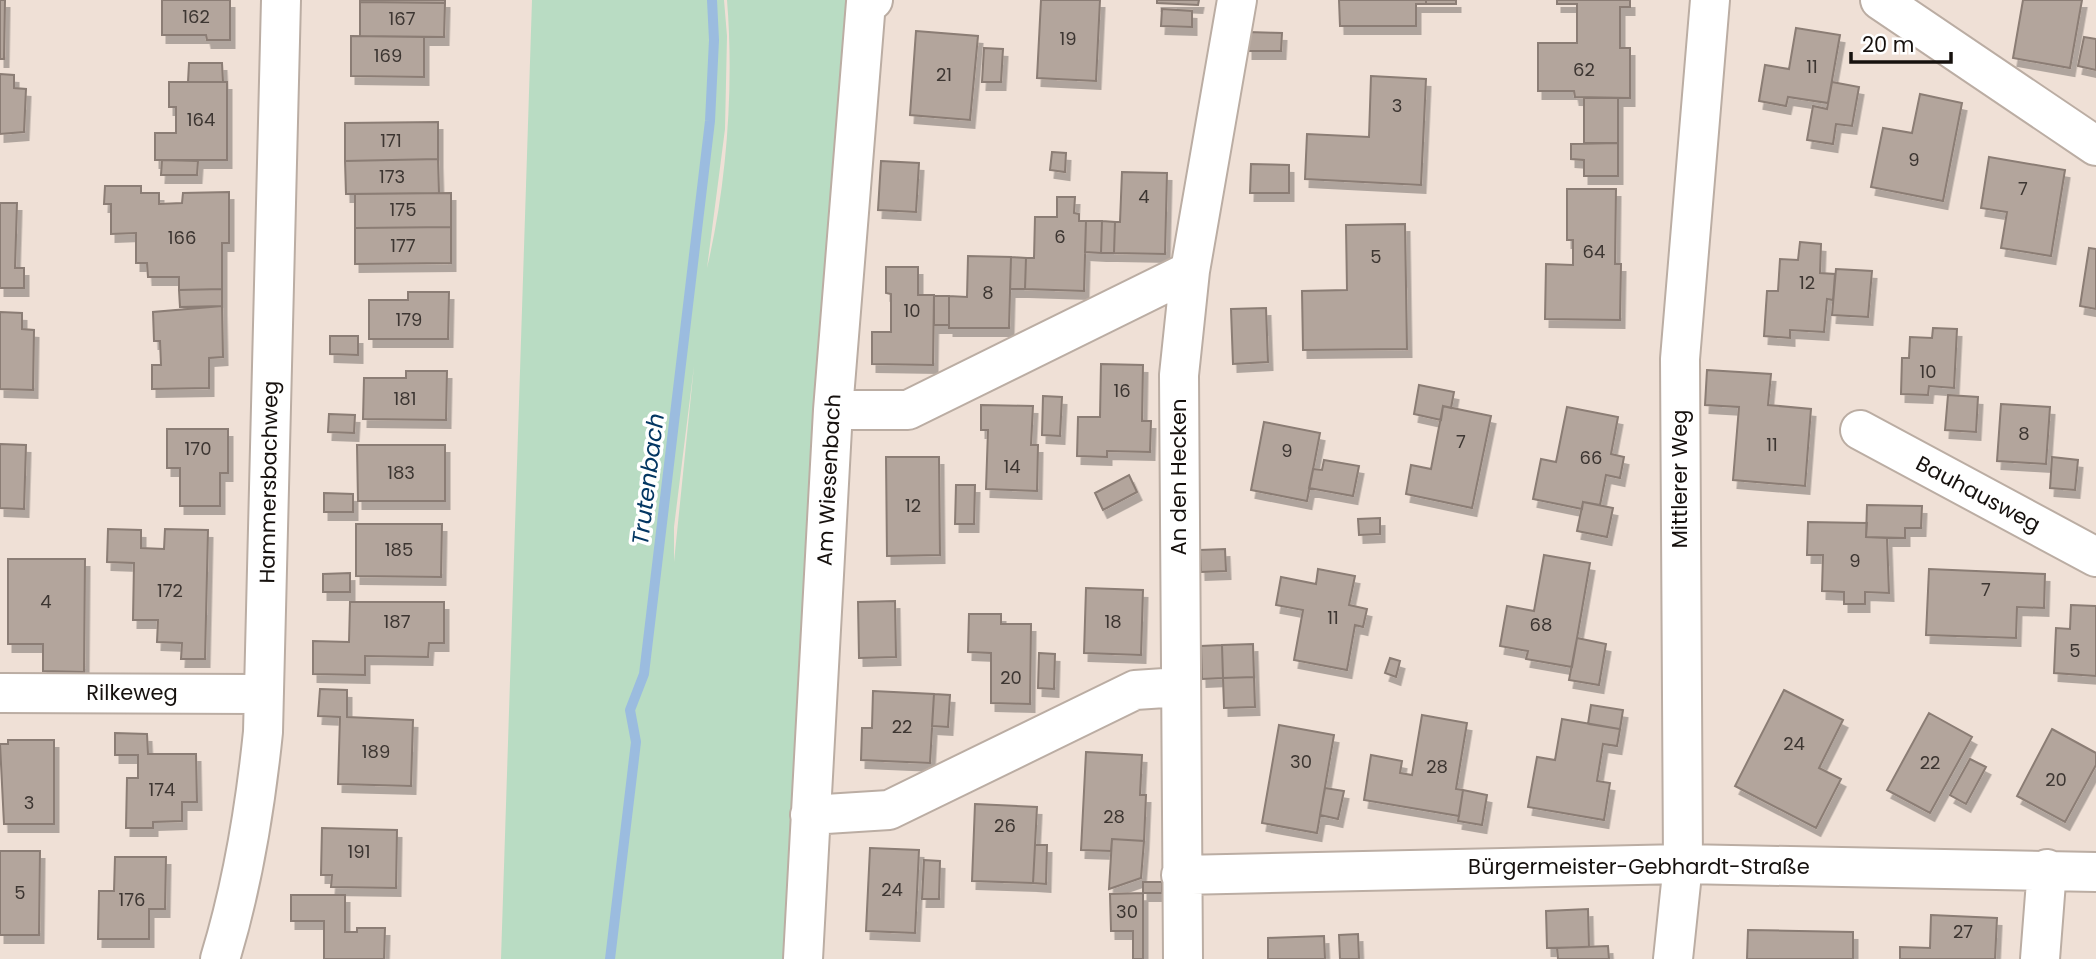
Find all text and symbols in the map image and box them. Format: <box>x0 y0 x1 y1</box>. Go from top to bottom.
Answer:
house number: 162 <box>182 4 210 29</box>
house number: 167 <box>388 6 416 31</box>
scale bar <box>1851 21 1951 65</box>
house number: 19 <box>1059 26 1077 51</box>
text: 20 m <box>1862 30 1915 59</box>
house number: 169 <box>374 43 402 68</box>
house number: 11 <box>1806 54 1818 79</box>
house number: 62 <box>1573 57 1595 82</box>
house number: 21 <box>936 62 952 87</box>
house number: 3 <box>1392 93 1402 118</box>
house number: 164 <box>187 107 215 132</box>
house number: 171 <box>380 128 402 153</box>
house number: 9 <box>1908 147 1920 172</box>
house number: 173 <box>379 164 405 189</box>
house number: 7 <box>2018 176 2028 201</box>
house number: 4 <box>1138 184 1150 209</box>
house number: 175 <box>390 197 416 222</box>
house number: 6 <box>1054 224 1066 249</box>
house number: 166 <box>168 225 196 250</box>
house number: 177 <box>390 233 416 258</box>
house number: 64 <box>1583 239 1605 264</box>
house number: 5 <box>1370 244 1382 269</box>
house number: 12 <box>1799 270 1815 295</box>
house number: 8 <box>982 280 994 305</box>
house number: 10 <box>903 298 921 323</box>
house number: 179 <box>396 307 422 332</box>
house number: 10 <box>1919 359 1937 384</box>
house number: 16 <box>1113 378 1131 403</box>
street label: Hammersbachweg <box>252 380 285 584</box>
house number: 181 <box>394 386 416 411</box>
street label: Am Wiesenbach <box>810 393 847 567</box>
street label: An den Hecken <box>1164 398 1193 556</box>
street label: Mittlerer Weg <box>1665 410 1694 548</box>
water label: Trutenbach <box>624 411 672 547</box>
house number: 8 <box>2018 421 2030 446</box>
house number: 7 <box>1456 429 1466 454</box>
house number: 11 <box>1766 432 1778 457</box>
house number: 170 <box>185 436 211 461</box>
house number: 9 <box>1281 438 1293 463</box>
house number: 66 <box>1580 445 1602 470</box>
street label: Bauhausweg <box>1911 449 2046 539</box>
house number: 14 <box>1003 454 1021 479</box>
house number: 183 <box>387 460 415 485</box>
house number: 12 <box>905 493 921 518</box>
house number: 185 <box>385 537 413 562</box>
house number: 9 <box>1849 548 1861 573</box>
house number: 7 <box>1981 577 1991 602</box>
house number: 172 <box>157 578 183 603</box>
house number: 4 <box>40 589 52 614</box>
house number: 11 <box>1327 605 1339 630</box>
house number: 187 <box>384 609 411 634</box>
house number: 18 <box>1104 609 1122 634</box>
house number: 68 <box>1530 612 1552 637</box>
house number: 5 <box>2069 638 2081 663</box>
house number: 20 <box>1000 665 1022 690</box>
street label: Rilkeweg <box>86 678 178 707</box>
house number: 22 <box>892 714 912 739</box>
house number: 24 <box>1783 731 1805 756</box>
house number: 189 <box>362 739 390 764</box>
house number: 30 <box>1290 749 1312 774</box>
house number: 22 <box>1920 750 1940 775</box>
house number: 28 <box>1426 754 1448 779</box>
house number: 20 <box>2045 767 2067 792</box>
house number: 174 <box>149 777 175 802</box>
house number: 3 <box>24 790 34 815</box>
house number: 28 <box>1103 804 1125 829</box>
house number: 26 <box>994 813 1016 838</box>
house number: 191 <box>348 839 370 864</box>
street label: Bürgermeister-Gebhardt-Straße <box>1468 852 1810 881</box>
house number: 24 <box>881 877 903 902</box>
house number: 5 <box>14 880 26 905</box>
house number: 176 <box>118 887 146 912</box>
house number: 30 <box>1116 899 1138 924</box>
house number: 27 <box>1953 919 1973 944</box>

